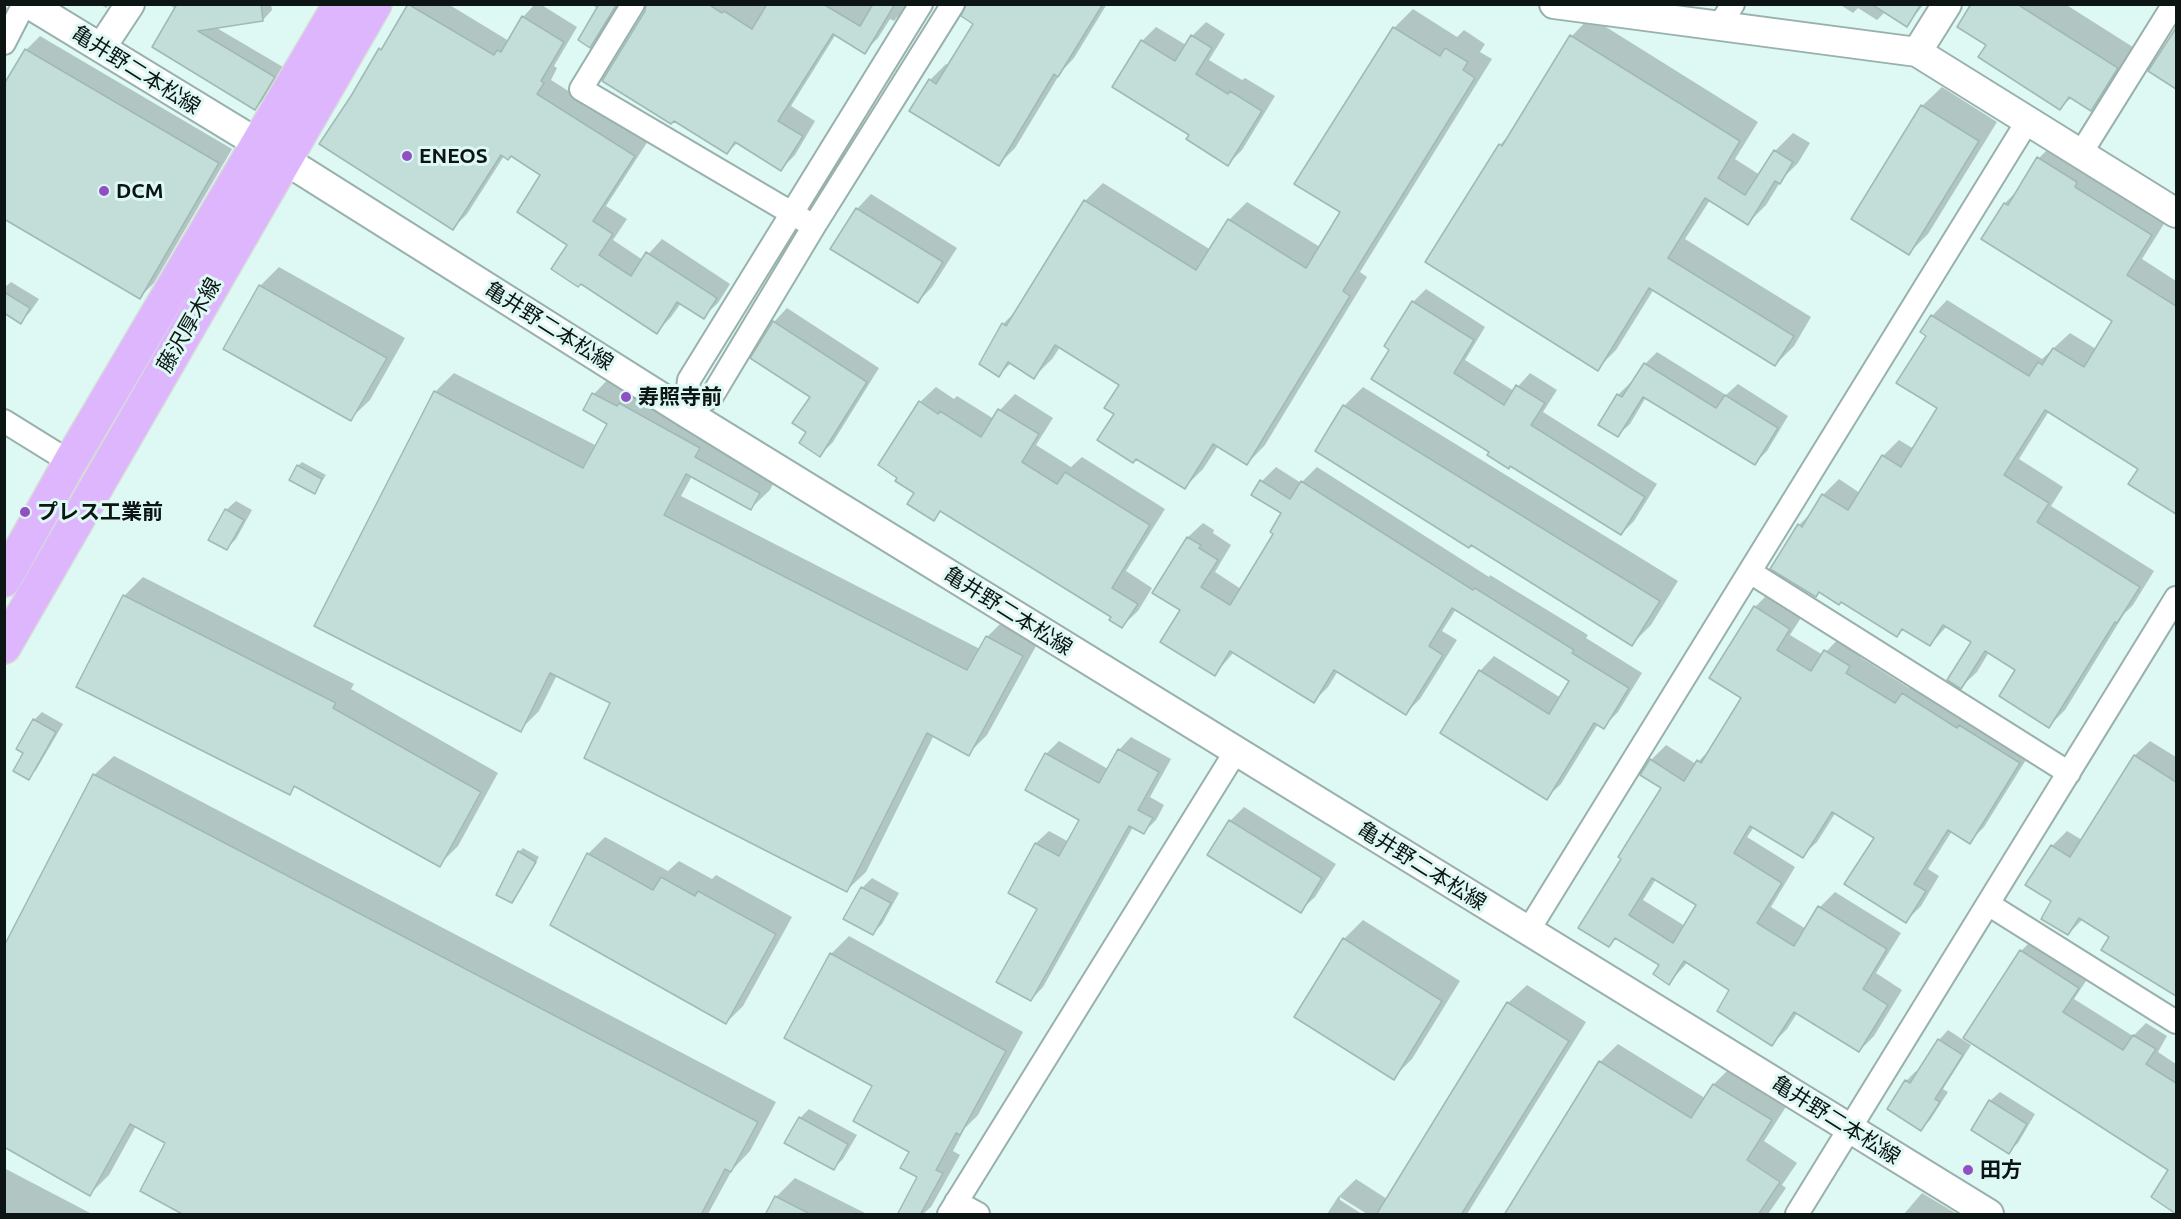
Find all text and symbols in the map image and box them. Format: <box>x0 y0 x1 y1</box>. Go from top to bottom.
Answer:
street label: 亀井野二本松線 <box>67 20 205 120</box>
place label: ENEOS <box>419 143 488 169</box>
marker: ENEOS <box>400 149 414 163</box>
place label: DCM <box>116 178 163 204</box>
marker: DCM <box>97 184 111 198</box>
street label: 藤沢厚木線 <box>152 273 226 377</box>
street label: 亀井野二本松線 <box>480 276 618 376</box>
place label: 寿照寺前 <box>638 384 722 410</box>
marker: 寿照寺前 <box>619 390 633 404</box>
place label: プレス工業前 <box>37 499 163 525</box>
marker: プレス工業前 <box>18 505 32 519</box>
street label: 亀井野二本松線 <box>939 561 1077 661</box>
street label: 亀井野二本松線 <box>1353 816 1491 916</box>
street label: 亀井野二本松線 <box>1767 1070 1905 1170</box>
place label: 田方 <box>1980 1157 2022 1183</box>
marker: 田方 <box>1961 1163 1975 1177</box>

